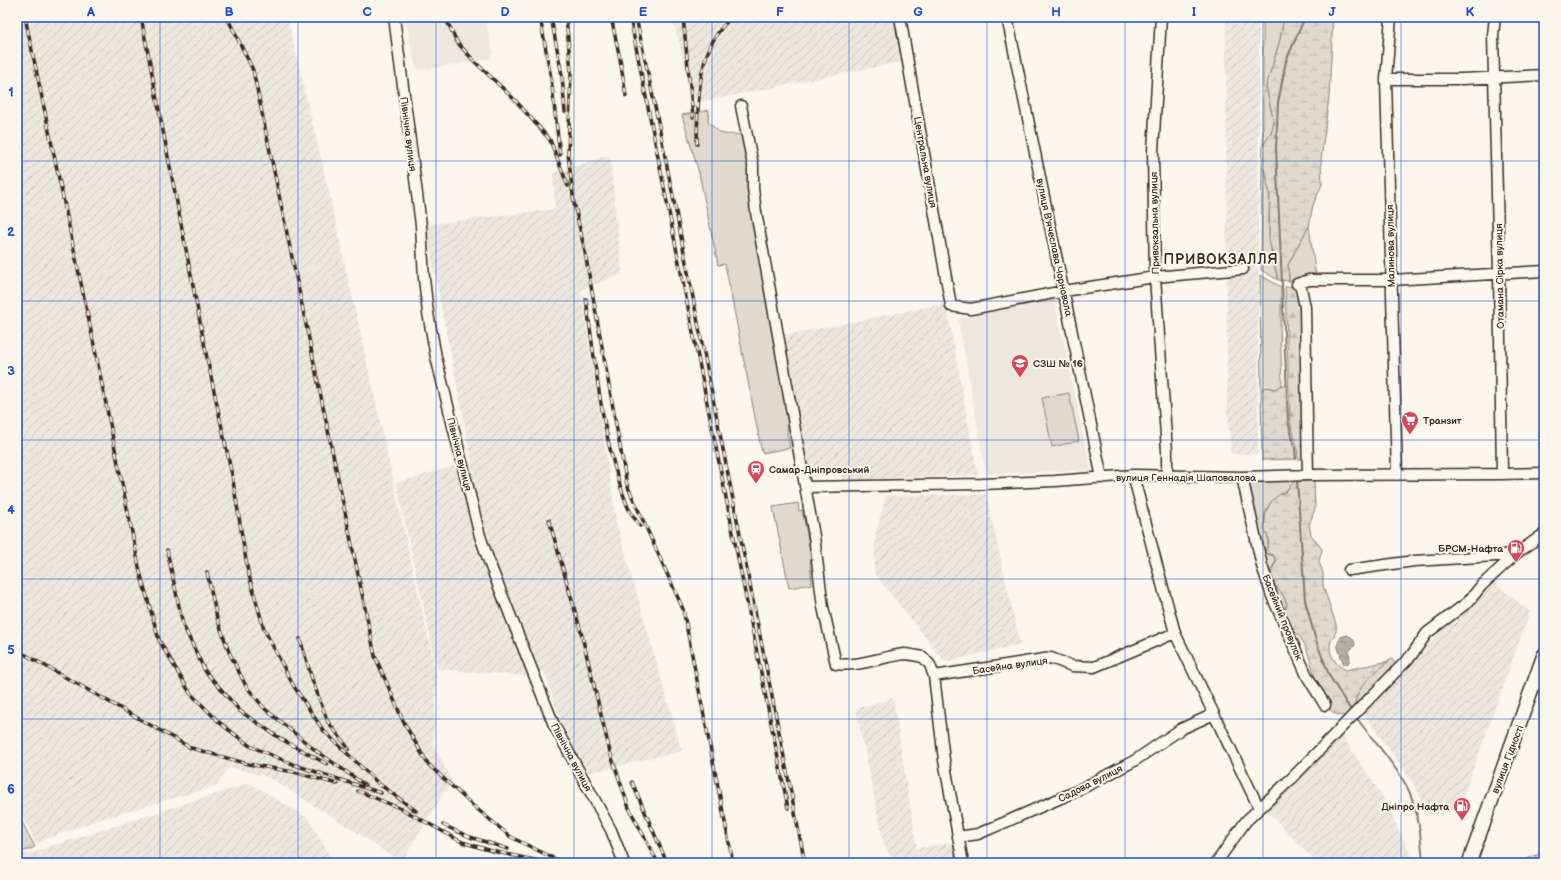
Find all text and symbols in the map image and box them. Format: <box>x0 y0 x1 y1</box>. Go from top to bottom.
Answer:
text: A <box>86 4 95 20</box>
text: B <box>224 4 234 20</box>
text: C <box>362 4 372 20</box>
text: D <box>500 4 510 20</box>
text: E <box>639 4 648 20</box>
text: F <box>776 4 784 20</box>
text: G <box>913 4 923 20</box>
text: H <box>1051 4 1061 20</box>
text: I <box>1192 4 1196 20</box>
text: J <box>1328 4 1336 20</box>
text: K <box>1466 4 1475 20</box>
text: 1 <box>8 84 14 100</box>
street label: Північна вулиця <box>397 96 419 173</box>
street label: Центральна вулиця <box>911 116 939 209</box>
street label: Привокзальна вулиця <box>1148 171 1162 274</box>
street label: вулиця В'ячеслава Чорновола <box>1034 177 1075 317</box>
street label: Малинова вулиця <box>1384 204 1398 287</box>
street label: Отамана Сірка вулиця <box>1493 223 1507 329</box>
text: 2 <box>7 224 15 240</box>
district label: ПРИВОКЗАЛЛЯ <box>1163 251 1279 268</box>
school or university icon: СЗШ № 16 <box>1010 353 1030 378</box>
place label: СЗШ № 16 <box>1033 358 1083 370</box>
text: 3 <box>7 363 15 379</box>
supermarket icon: Транзит <box>1400 410 1420 435</box>
place label: Транзит <box>1423 415 1462 427</box>
street label: Північна вулиця <box>444 416 474 493</box>
station icon: Самар-Дніпровський <box>746 459 766 484</box>
place label: Самар-Дніпровський <box>769 464 869 476</box>
street label: вулиця Геннадія Шаповалова <box>1116 472 1256 484</box>
text: 4 <box>7 502 15 518</box>
fuel station icon: БРСМ-Нафта <box>1506 538 1526 563</box>
place label: БРСМ-Нафта <box>1438 543 1503 555</box>
street label: Басейний провулок <box>1259 573 1305 663</box>
text: 5 <box>7 642 15 658</box>
street label: Басейна вулиця <box>972 655 1049 677</box>
street label: Північна вулиця <box>548 721 594 794</box>
street label: вулиця Гідності <box>1489 724 1526 795</box>
street label: Садова вулиця <box>1056 762 1125 805</box>
text: 6 <box>7 781 15 797</box>
fuel station icon: Дніпро Нафта <box>1452 796 1472 821</box>
place label: Дніпро Нафта <box>1382 801 1449 813</box>

